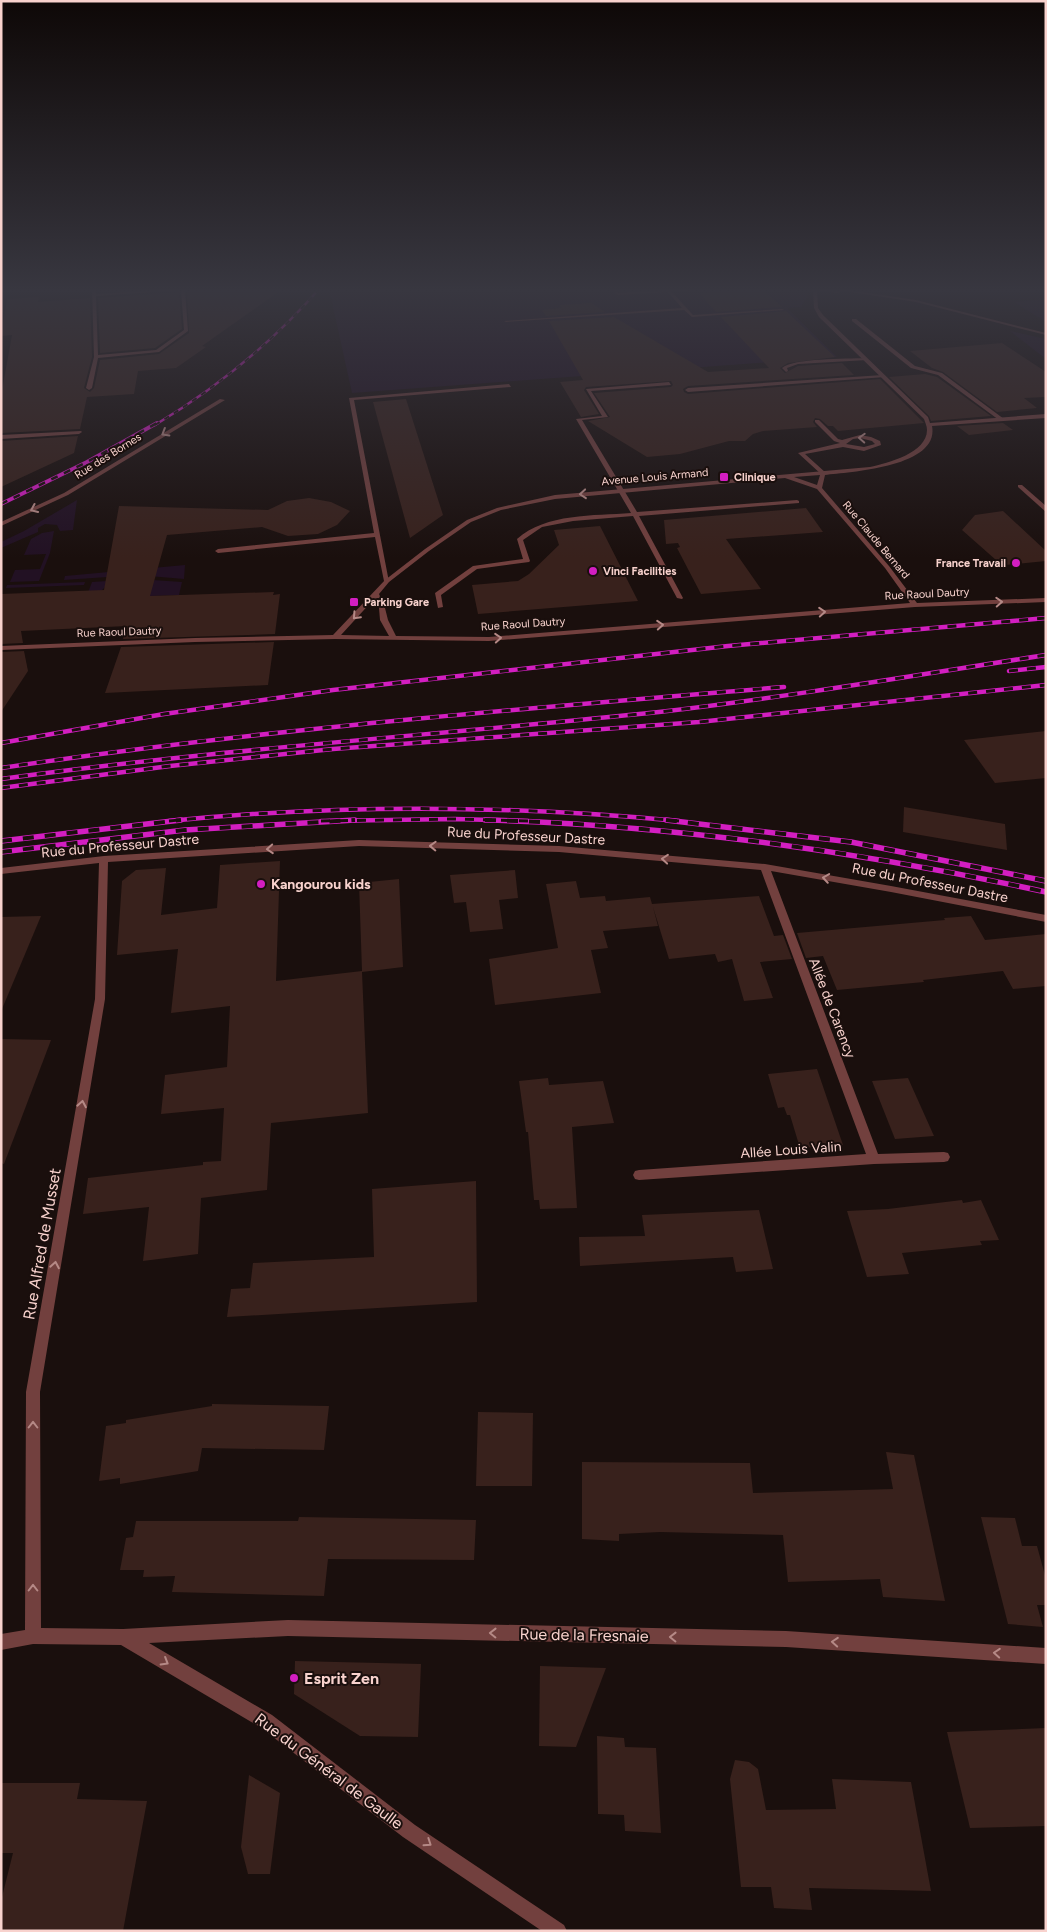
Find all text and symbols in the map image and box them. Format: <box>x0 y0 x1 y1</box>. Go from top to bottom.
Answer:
one-way arrow <box>161 427 170 437</box>
street label: Rue des Bornes <box>72 430 144 482</box>
one-way arrow <box>857 432 865 443</box>
street label: Avenue Louis Armand <box>601 466 709 488</box>
marker: Clinique <box>718 471 730 483</box>
place label: Clinique <box>734 471 776 484</box>
one-way arrow <box>578 489 586 500</box>
street label: Rue Claude Bernard <box>840 499 912 581</box>
one-way arrow <box>30 503 39 514</box>
place label: France Travail <box>936 557 1006 570</box>
marker: France Travail <box>1010 557 1022 569</box>
marker: Vinci Facilities <box>587 565 599 577</box>
place label: Vinci Facilities <box>603 565 676 578</box>
street label: Rue Raoul Dautry <box>884 585 970 603</box>
marker: Parking Gare <box>348 596 360 608</box>
place label: Parking Gare <box>364 596 429 609</box>
one-way arrow <box>995 596 1003 607</box>
one-way arrow <box>818 607 826 618</box>
one-way arrow <box>353 611 362 620</box>
street label: Rue Raoul Dautry <box>480 615 566 633</box>
one-way arrow <box>656 620 664 631</box>
street label: Rue Raoul Dautry <box>76 624 162 640</box>
one-way arrow <box>494 632 502 643</box>
street label: Rue du Professeur Dastre <box>446 823 606 849</box>
street label: Rue du Professeur Dastre <box>40 831 200 861</box>
one-way arrow <box>428 840 436 851</box>
one-way arrow <box>266 843 274 854</box>
one-way arrow <box>660 853 668 864</box>
street label: Rue du Professeur Dastre <box>851 860 1010 907</box>
one-way arrow <box>821 873 830 883</box>
place label: Kangourou kids <box>271 876 371 893</box>
marker: Kangourou kids <box>255 878 267 890</box>
street label: Allée de Carency <box>805 956 859 1061</box>
one-way arrow <box>77 1100 87 1109</box>
street label: Allée Louis Valin <box>740 1138 842 1162</box>
street label: Rue Alfred de Musset <box>19 1167 65 1321</box>
one-way arrow <box>49 1260 59 1269</box>
one-way arrow <box>28 1421 38 1428</box>
one-way arrow <box>28 1583 38 1591</box>
street label: Rue de la Fresnaie <box>519 1624 649 1646</box>
one-way arrow <box>488 1627 496 1638</box>
one-way arrow <box>668 1631 676 1642</box>
one-way arrow <box>831 1637 839 1648</box>
one-way arrow <box>993 1647 1001 1658</box>
one-way arrow <box>159 1656 168 1665</box>
place label: Esprit Zen <box>304 1669 379 1688</box>
marker: Esprit Zen <box>288 1672 300 1684</box>
street label: Rue du Général de Gaulle <box>251 1709 407 1833</box>
one-way arrow <box>422 1837 431 1846</box>

